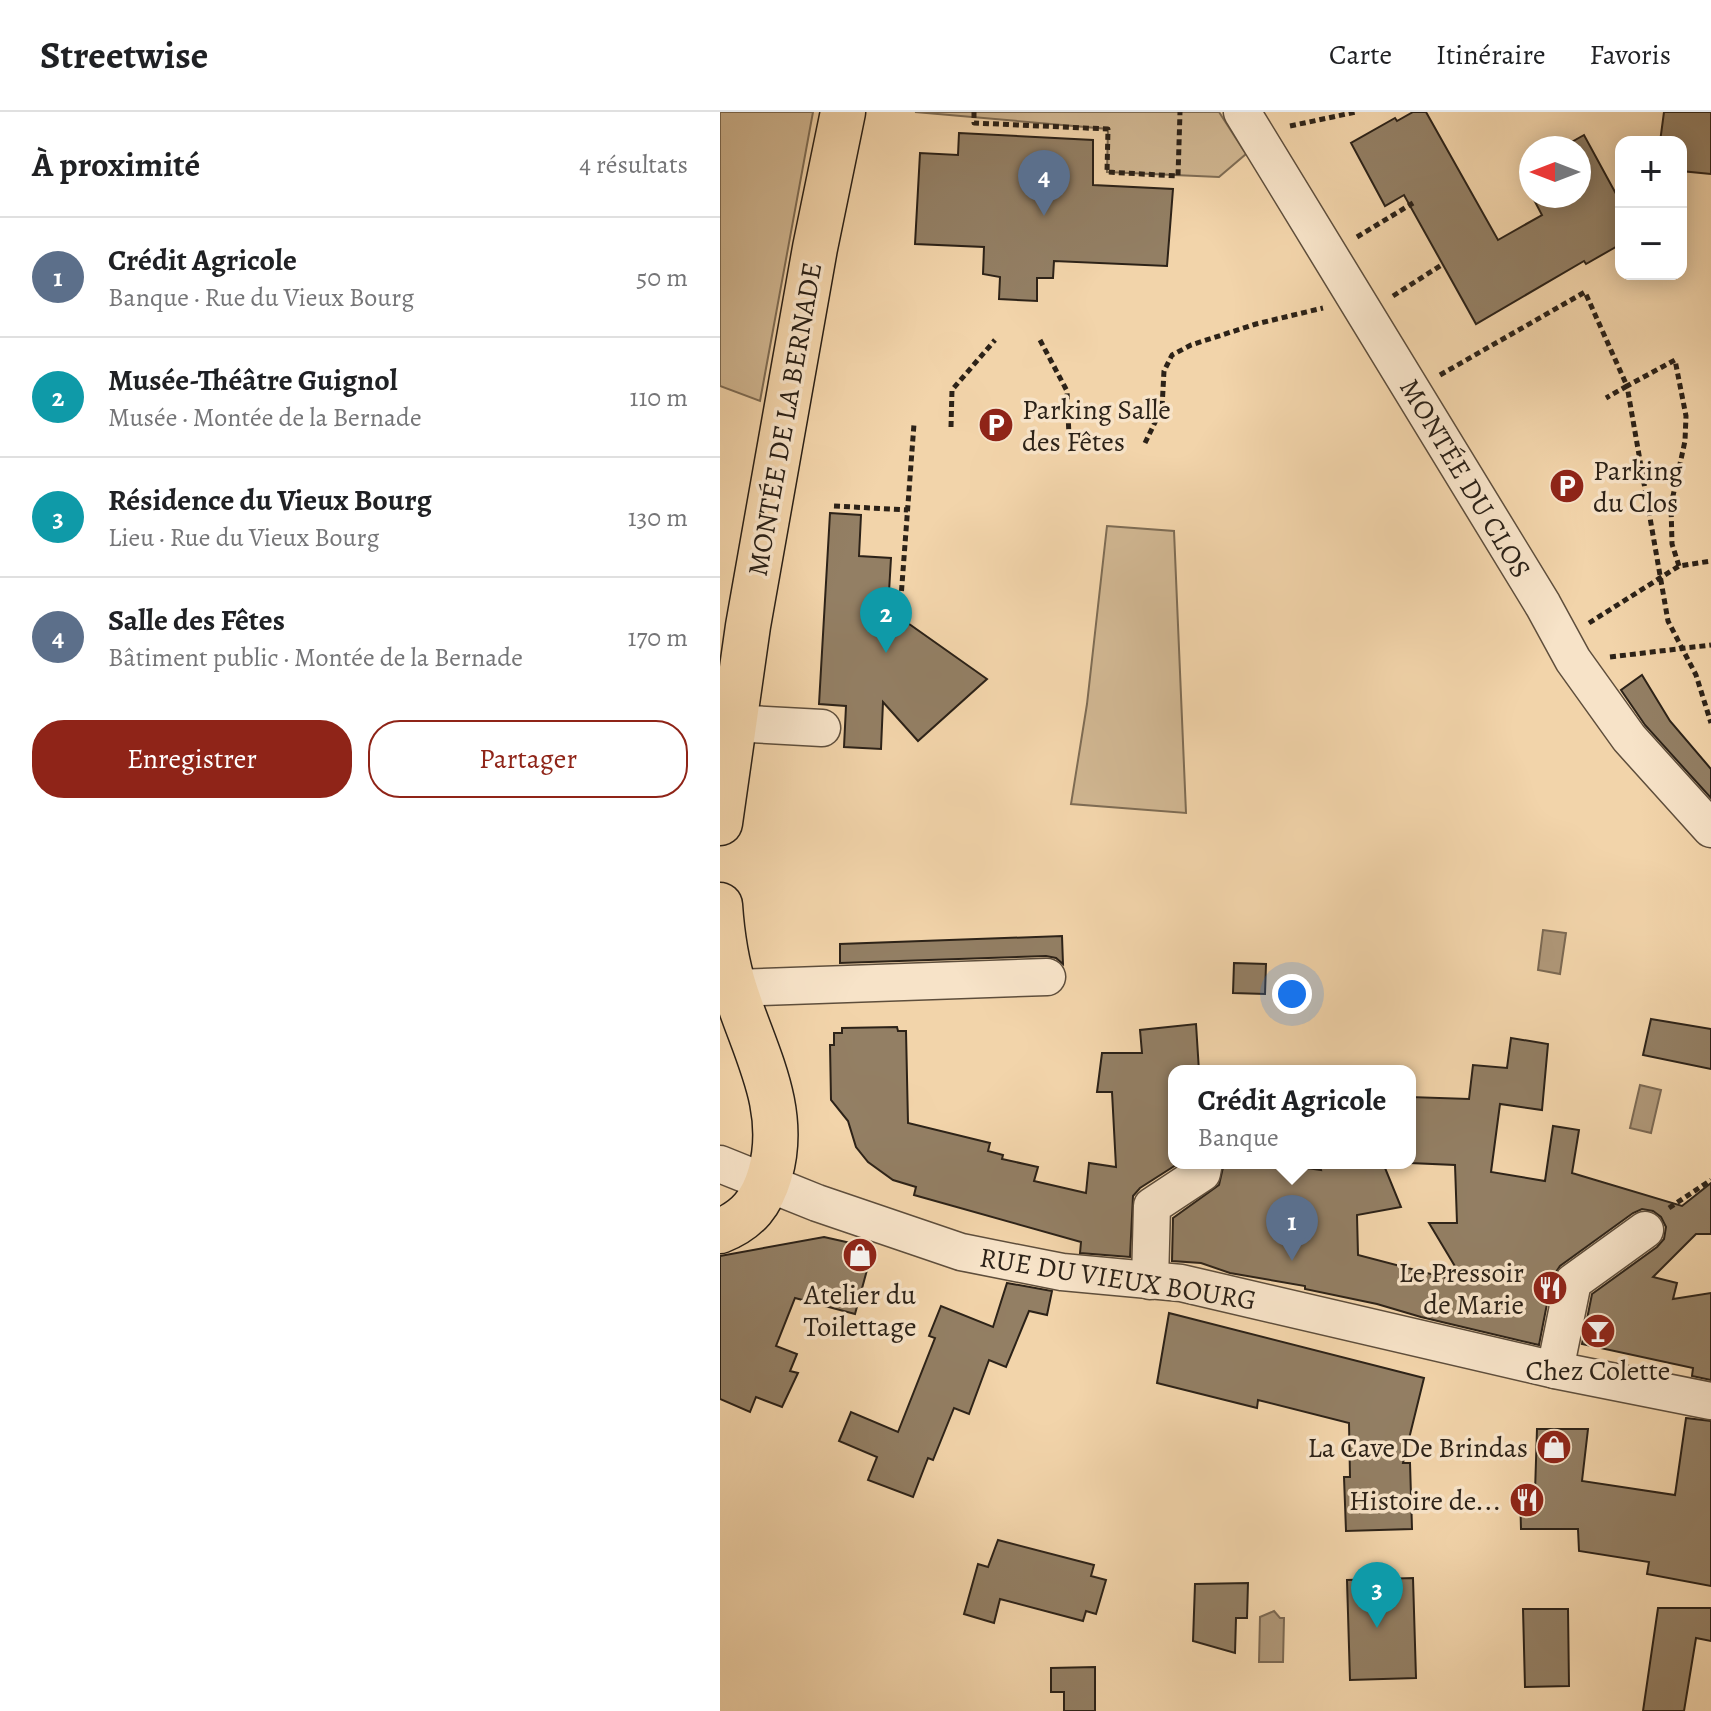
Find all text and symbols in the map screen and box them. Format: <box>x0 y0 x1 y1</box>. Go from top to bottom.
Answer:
text: Streetwise <box>40 29 208 81</box>
text: Carte <box>1329 36 1392 74</box>
text: Itinéraire <box>1436 36 1546 74</box>
text: Favoris <box>1590 36 1671 74</box>
north arrow <box>1519 136 1591 208</box>
map controls <box>1615 136 1687 280</box>
button: + <box>1615 136 1687 208</box>
text: À proximité <box>32 141 200 188</box>
text: 4 résultats <box>579 147 688 182</box>
pin: 4 <box>1018 150 1070 216</box>
button: − <box>1615 208 1687 280</box>
text: Crédit Agricole <box>108 240 297 280</box>
street label: MONTÉE DE LA BERNADE <box>739 259 831 579</box>
text: 1 <box>53 260 63 295</box>
text: 50 m <box>636 260 688 295</box>
text: Banque · Rue du Vieux Bourg <box>108 280 414 315</box>
text: Musée-Théâtre Guignol <box>108 360 398 400</box>
street label: MONTÉE DU CLOS <box>1391 372 1540 585</box>
text: 2 <box>52 380 64 415</box>
text: 110 m <box>630 380 688 415</box>
place label: Parking Salle des Fêtes <box>1022 391 1171 461</box>
text: Musée · Montée de la Bernade <box>108 400 422 435</box>
parking icon: Parking Salle des Fêtes <box>977 406 1015 444</box>
place label: Parking du Clos <box>1593 452 1683 522</box>
parking icon: Parking du Clos <box>1548 467 1586 505</box>
text: Résidence du Vieux Bourg <box>108 480 432 520</box>
text: 3 <box>52 500 64 535</box>
text: 130 m <box>628 500 688 535</box>
text: Lieu · Rue du Vieux Bourg <box>108 520 379 555</box>
pin: 2 <box>860 587 912 653</box>
text: Salle des Fêtes <box>108 600 285 640</box>
text: 4 <box>52 620 64 655</box>
text: 170 m <box>628 620 688 655</box>
text: Bâtiment public · Montée de la Bernade <box>108 640 523 675</box>
button: Enregistrer <box>32 720 352 798</box>
button: Partager <box>368 720 688 798</box>
your location <box>1272 974 1312 1014</box>
popup <box>1168 1065 1416 1169</box>
text: Crédit Agricole <box>1198 1080 1386 1120</box>
text: Banque <box>1198 1120 1279 1155</box>
pin: 1 <box>1266 1195 1318 1261</box>
shop icon: Atelier du Toilettage <box>841 1236 879 1274</box>
street label: RUE DU VIEUX BOURG <box>977 1238 1259 1320</box>
place label: Le Pressoir de Marie <box>1399 1254 1524 1324</box>
restaurant icon: Le Pressoir de Marie <box>1531 1269 1569 1307</box>
place label: Atelier du Toilettage <box>803 1276 917 1346</box>
bar icon: Chez Colette <box>1579 1312 1617 1350</box>
place label: Chez Colette <box>1526 1352 1670 1390</box>
shop icon: La Cave De Brindas <box>1535 1428 1573 1466</box>
place label: La Cave De Brindas <box>1308 1429 1528 1467</box>
restaurant icon: Histoire de... <box>1508 1481 1546 1519</box>
place label: Histoire de... <box>1349 1482 1501 1520</box>
pin: 3 <box>1351 1562 1403 1628</box>

